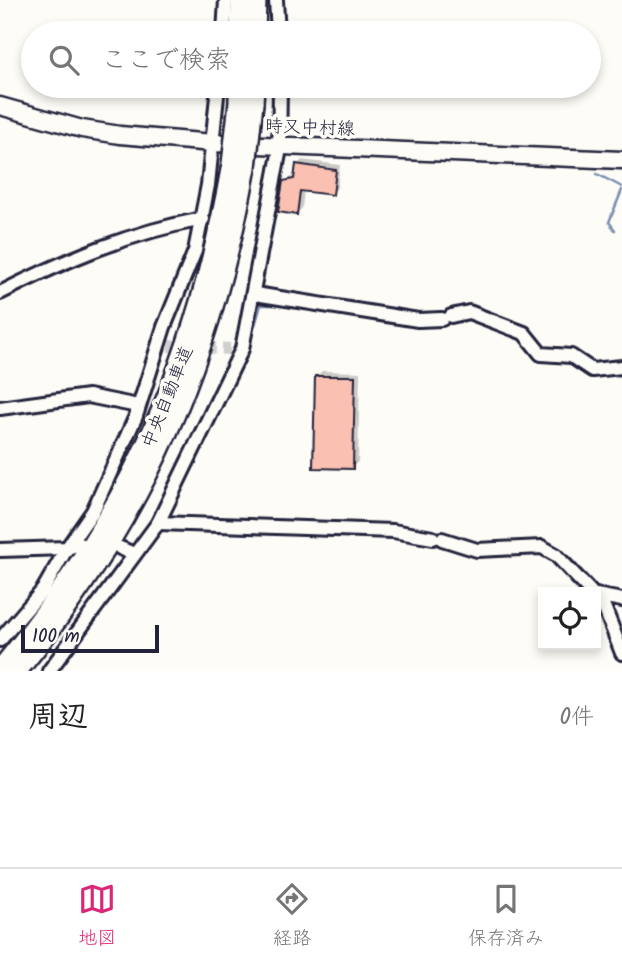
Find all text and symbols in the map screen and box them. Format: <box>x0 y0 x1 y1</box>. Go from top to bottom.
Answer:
search box <box>21 21 601 98</box>
text: ここで検索 <box>101 40 231 82</box>
icon: search <box>45 41 83 79</box>
street label: 時又中村線 <box>264 112 355 145</box>
street label: 中央自動車道 <box>135 342 202 453</box>
map controls <box>538 587 601 650</box>
button: locate <box>538 587 601 650</box>
scale bar <box>21 622 159 654</box>
text: 100 m <box>32 622 80 652</box>
text: 周辺 <box>28 694 88 742</box>
text: 0件 <box>560 700 594 736</box>
tab: 地図 <box>78 880 116 954</box>
tab: 経路 <box>273 880 311 954</box>
tab: 保存済み <box>468 880 544 954</box>

